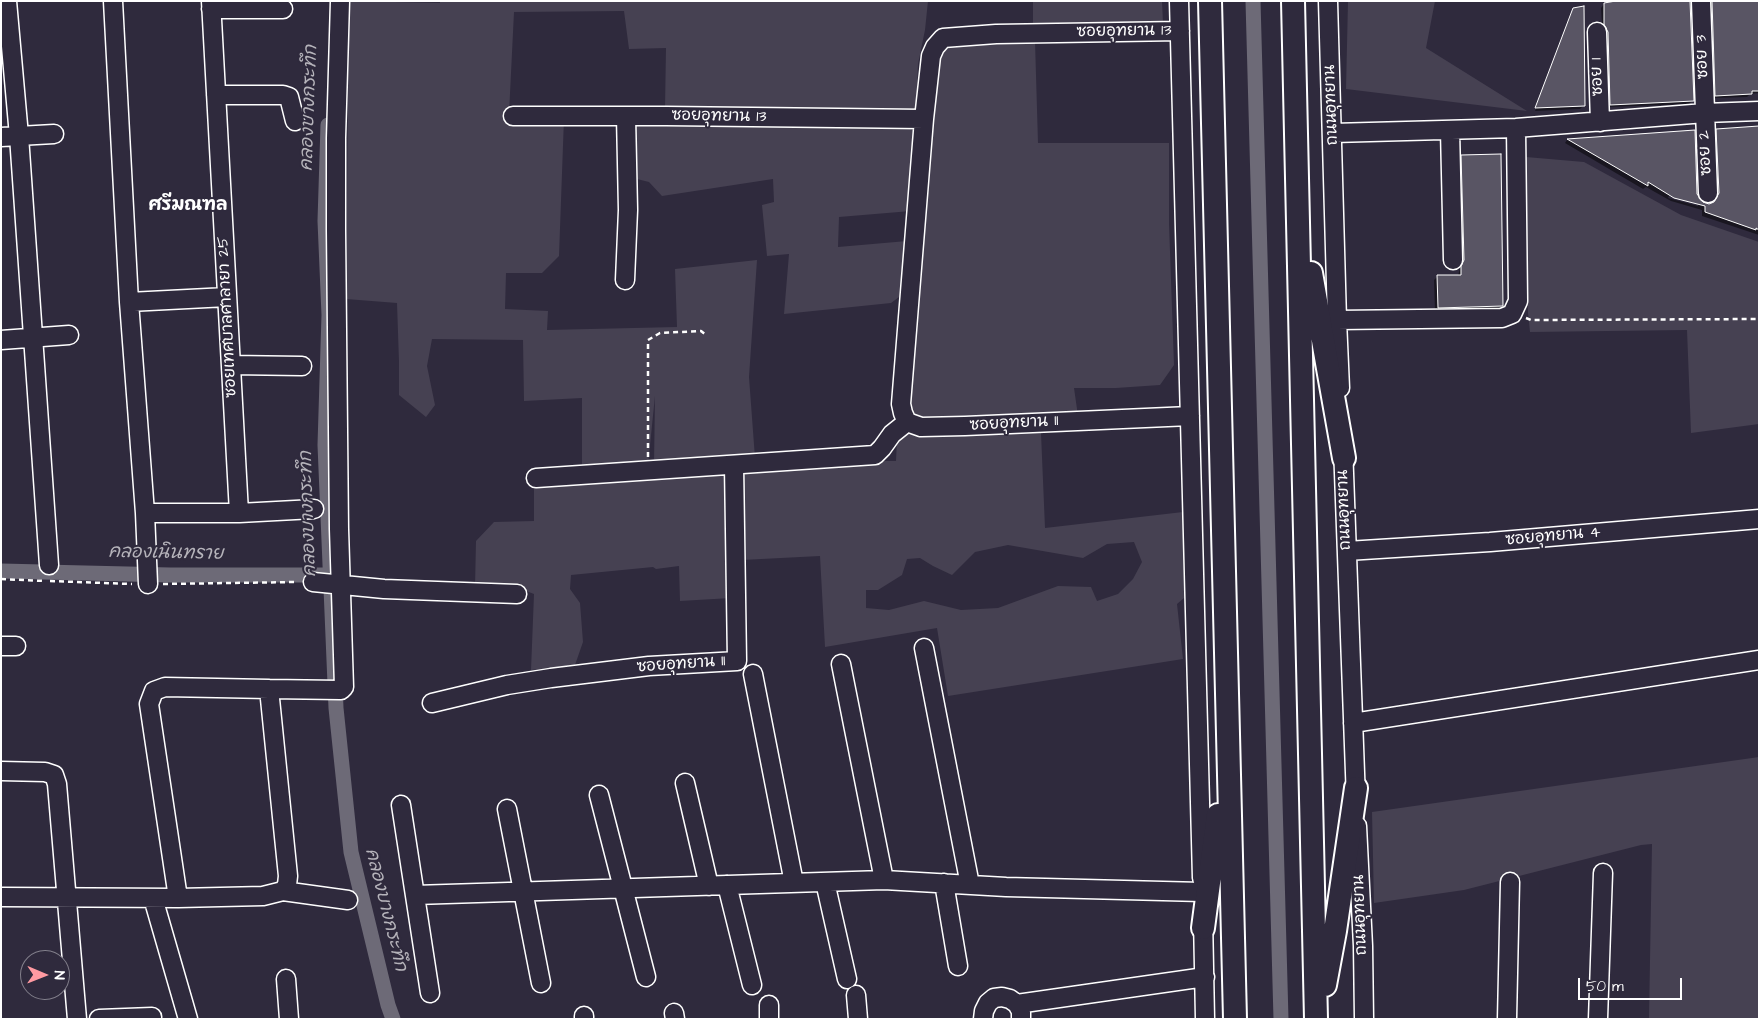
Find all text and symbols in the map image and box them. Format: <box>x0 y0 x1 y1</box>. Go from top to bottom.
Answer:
street label: ซอยอุทยาน 13 <box>1076 22 1172 42</box>
street label: ซอย 3 <box>1693 34 1713 80</box>
water label: คลองบางกระทึก <box>297 45 323 171</box>
street label: ซอย 1 <box>1588 58 1608 96</box>
street label: ถนนอุทยาน <box>1321 64 1343 146</box>
street label: ซอยอุทยาน 13 <box>671 107 767 127</box>
street label: ซอย 2 <box>1695 130 1717 176</box>
district label: ศรีมณฑล <box>148 195 228 217</box>
street label: ซอยเทศบาลศาลายา 25 <box>214 236 242 398</box>
street label: ซอยอุทยาน 11 <box>969 412 1059 436</box>
water label: คลองบางกระทึก <box>296 451 322 577</box>
street label: ถนนอุทยาน <box>1334 469 1356 551</box>
street label: ซอยอุทยาน 4 <box>1505 523 1601 551</box>
water label: คลองเนินทราย <box>108 542 224 566</box>
street label: ซอยอุทยาน 11 <box>636 652 726 678</box>
water label: คลองบางกระทึก <box>359 846 411 974</box>
street label: ถนนอุทยาน <box>1350 874 1372 956</box>
north arrow <box>20 950 70 1000</box>
scale bar <box>1580 968 1684 1000</box>
text: N <box>49 971 69 980</box>
text: 50 m <box>1586 976 1624 997</box>

